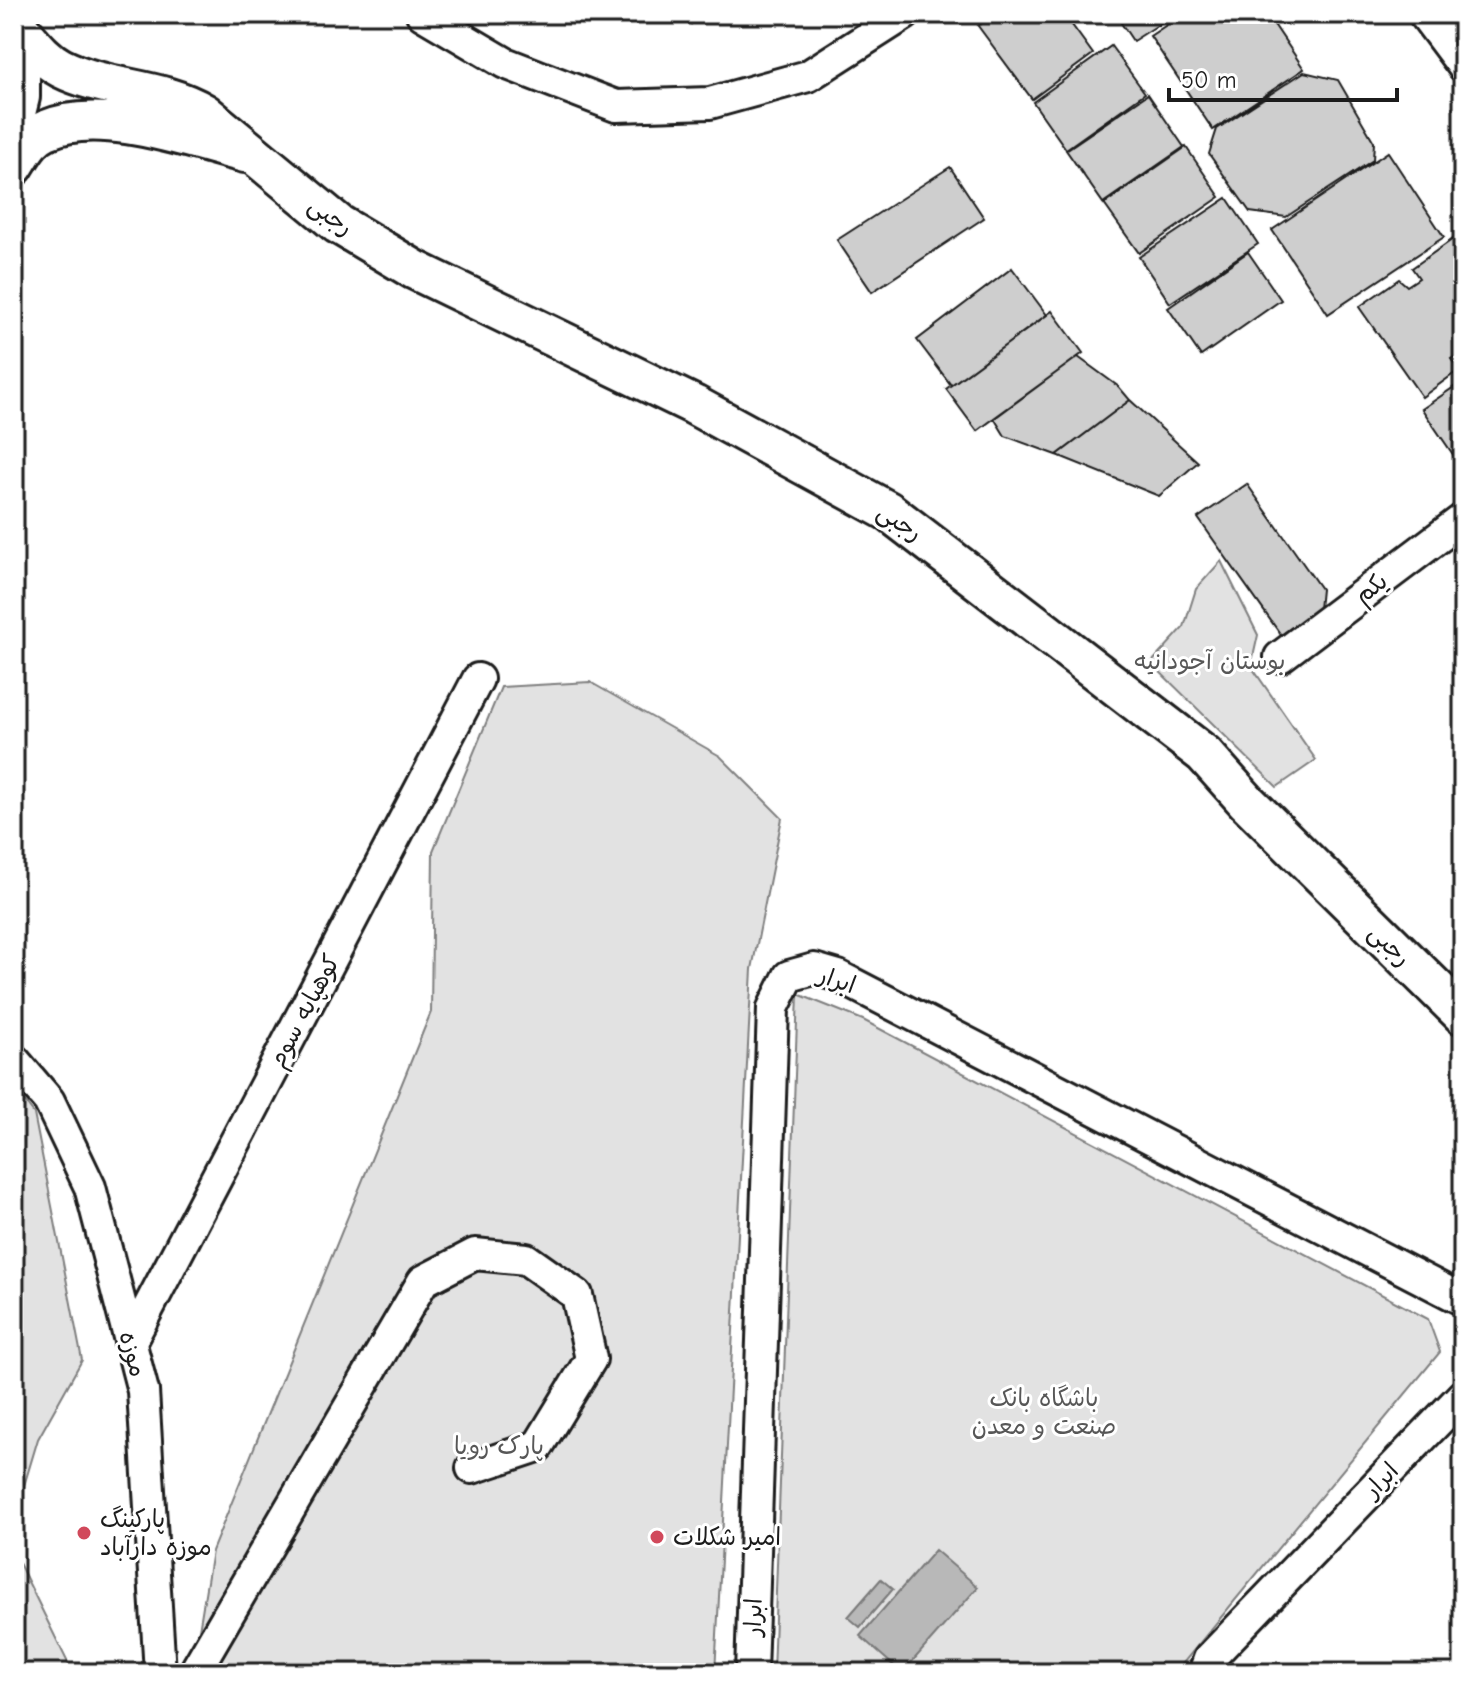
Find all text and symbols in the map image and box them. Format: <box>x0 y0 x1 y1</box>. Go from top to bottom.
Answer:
scale bar <box>1169 52 1397 102</box>
text: 50 m <box>1181 66 1237 94</box>
street label: رجبی <box>303 191 359 242</box>
street label: رجبی <box>872 497 928 548</box>
street label: یکم <box>1349 567 1395 613</box>
park label: بوستان آجودانیه <box>1134 647 1286 676</box>
street label: رجبی <box>1362 918 1417 973</box>
street label: کوهپایه سوم <box>262 950 349 1074</box>
street label: ابرار <box>813 960 860 999</box>
street label: موزه <box>113 1328 152 1380</box>
park label: باشگاه بانک صنعت و معدن <box>972 1384 1116 1440</box>
park label: پارک رویا <box>454 1432 544 1461</box>
street label: ابرار <box>1356 1457 1404 1505</box>
place label: پارکینگ موزه دارآباد <box>100 1505 212 1562</box>
place label: امیر شکلات <box>673 1523 781 1551</box>
marker: پارکینگ موزه دارآباد <box>75 1524 93 1542</box>
marker: امیر شکلات <box>648 1528 666 1546</box>
street label: ابرار <box>738 1598 768 1638</box>

